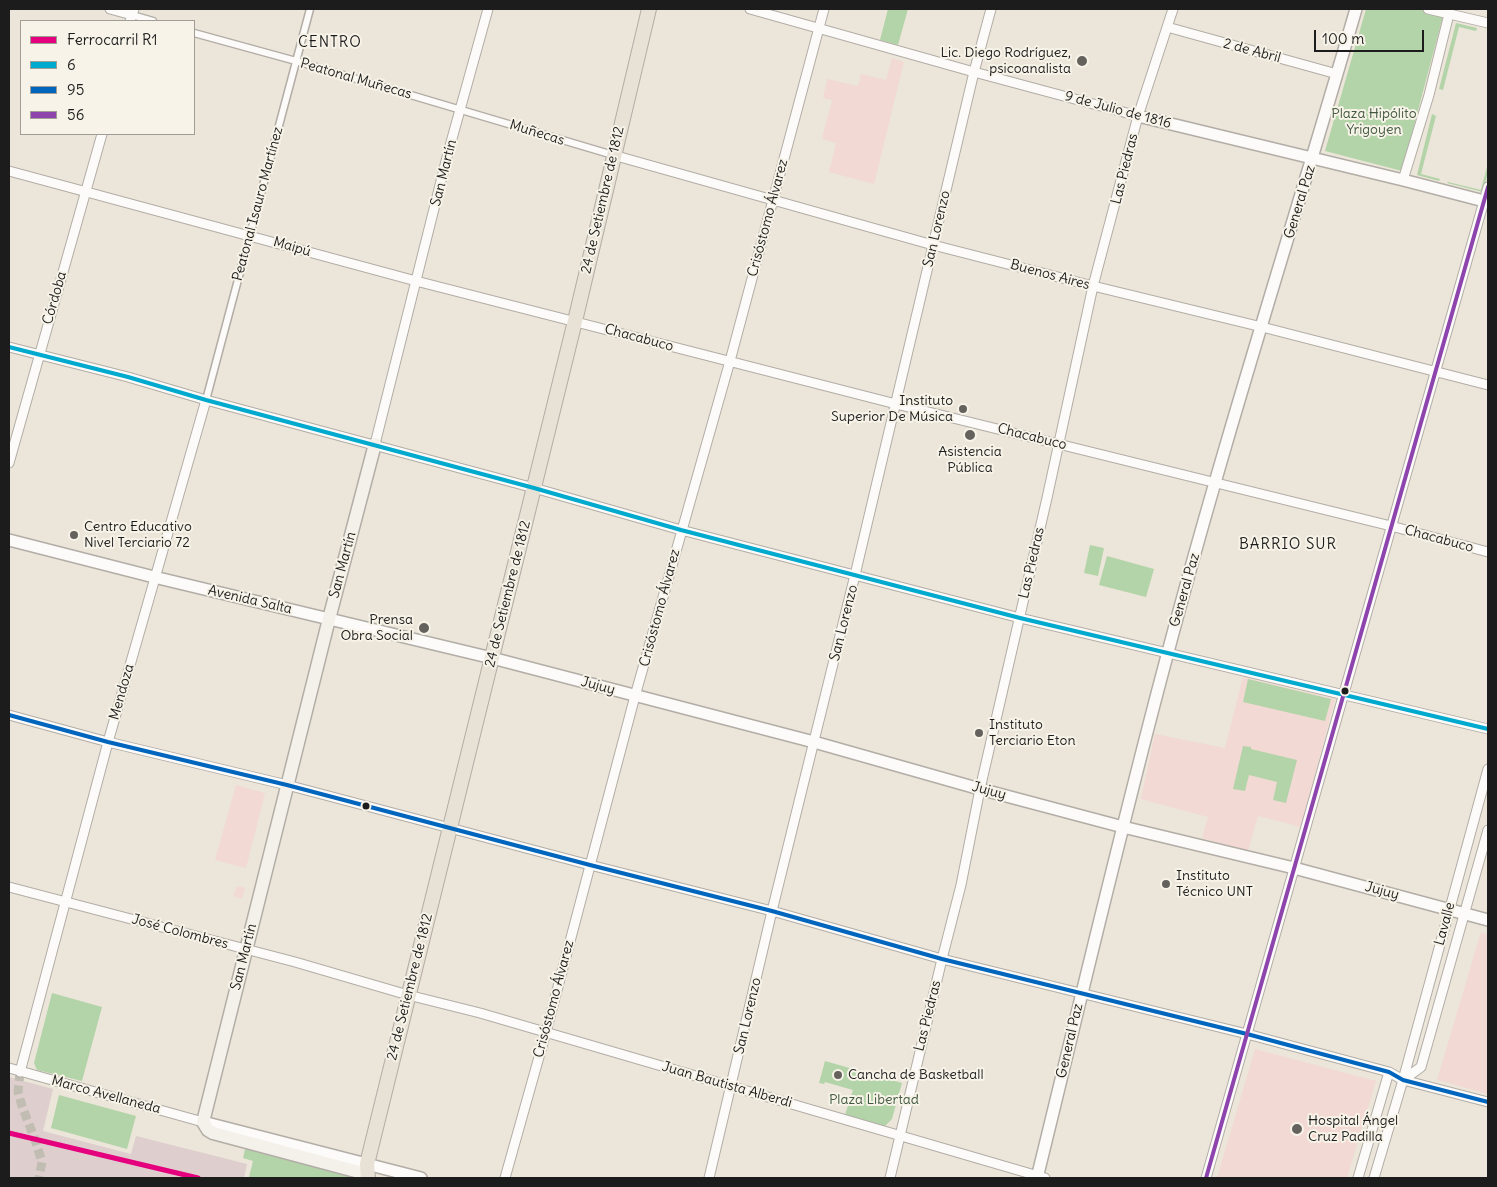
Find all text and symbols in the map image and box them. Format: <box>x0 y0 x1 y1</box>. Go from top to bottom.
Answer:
legend <box>20 20 195 135</box>
scale bar <box>1317 20 1427 52</box>
text: 100 m <box>1322 29 1364 48</box>
text: Ferrocarril R1 <box>67 30 157 49</box>
district label: CENTRO <box>297 34 363 52</box>
street label: 2 de Abril <box>1221 35 1283 67</box>
place label: Lic. Diego Rodríguez, psicoanalista <box>940 45 1071 78</box>
marker: Lic. Diego Rodríguez, psicoanalista <box>1075 54 1089 68</box>
text: 6 <box>67 55 76 74</box>
street label: Peatonal Muñecas <box>298 55 414 103</box>
text: 95 <box>67 80 84 99</box>
street label: 9 de Julio de 1816 <box>1063 88 1173 132</box>
text: 56 <box>67 105 84 124</box>
park label: Plaza Hipólito Yrigoyen <box>1331 106 1417 138</box>
street label: Muñecas <box>508 117 566 149</box>
street label: Peatonal Isauro Martínez <box>229 125 287 283</box>
street label: 24 de Setiembre de 1812 <box>578 125 628 275</box>
street label: Las Piedras <box>1108 132 1142 206</box>
street label: San Martín <box>428 138 460 208</box>
street label: Crisóstomo Álvarez <box>744 157 792 279</box>
street label: General Paz <box>1281 163 1319 241</box>
street label: San Lorenzo <box>920 189 954 269</box>
street label: Maipú <box>271 234 313 260</box>
street label: Buenos Aires <box>1008 256 1092 294</box>
street label: Córdoba <box>39 270 71 326</box>
street label: Chacabuco <box>603 321 675 355</box>
place label: Instituto Superior De Música <box>831 393 953 426</box>
marker: Instituto Superior De Música <box>957 403 969 415</box>
street label: Chacabuco <box>996 420 1068 454</box>
marker: Asistencia Pública <box>963 428 977 442</box>
place label: Asistencia Pública <box>938 444 1002 477</box>
place label: Centro Educativo Nivel Terciario 72 <box>84 519 192 552</box>
street label: 24 de Setiembre de 1812 <box>482 519 534 669</box>
street label: Chacabuco <box>1403 522 1475 556</box>
street label: Las Piedras <box>1016 526 1048 600</box>
marker: Centro Educativo Nivel Terciario 72 <box>68 529 80 541</box>
street label: San Martín <box>326 530 360 600</box>
district label: BARRIO SUR <box>1238 536 1338 554</box>
street label: Crisóstomo Álvarez <box>636 547 684 669</box>
street label: General Paz <box>1166 551 1204 629</box>
street label: Avenida Salta <box>206 582 294 618</box>
street label: San Lorenzo <box>826 583 862 663</box>
place label: Prensa Obra Social <box>341 612 413 644</box>
marker: Prensa Obra Social <box>417 621 431 635</box>
street label: Mendoza <box>106 662 138 722</box>
street label: Jujuy <box>579 673 617 699</box>
unlabelled marker <box>1340 686 1350 696</box>
place label: Instituto Terciario Eton <box>989 717 1076 750</box>
marker: Instituto Terciario Eton <box>973 727 985 739</box>
street label: Jujuy <box>970 778 1008 804</box>
unlabelled marker <box>361 801 371 811</box>
place label: Instituto Técnico UNT <box>1176 868 1253 900</box>
marker: Instituto Técnico UNT <box>1160 878 1172 890</box>
street label: Jujuy <box>1363 878 1401 904</box>
street label: Lavalle <box>1431 901 1459 947</box>
street label: José Colombres <box>130 911 230 953</box>
street label: 24 de Setiembre de 1812 <box>384 912 436 1062</box>
street label: San Martín <box>228 922 260 992</box>
street label: Crisóstomo Álvarez <box>530 938 578 1060</box>
street label: San Lorenzo <box>731 976 765 1056</box>
street label: Las Piedras <box>911 979 945 1053</box>
street label: General Paz <box>1053 1002 1087 1080</box>
street label: Juan Bautista Alberdi <box>660 1058 794 1112</box>
place label: Cancha de Basketball <box>848 1067 984 1083</box>
marker: Cancha de Basketball <box>832 1069 844 1081</box>
street label: Marco Avellaneda <box>50 1072 162 1118</box>
park label: Plaza Libertad <box>829 1092 919 1108</box>
place label: Hospital Ángel Cruz Padilla <box>1308 1113 1398 1146</box>
marker: Hospital Ángel Cruz Padilla <box>1290 1122 1304 1136</box>

